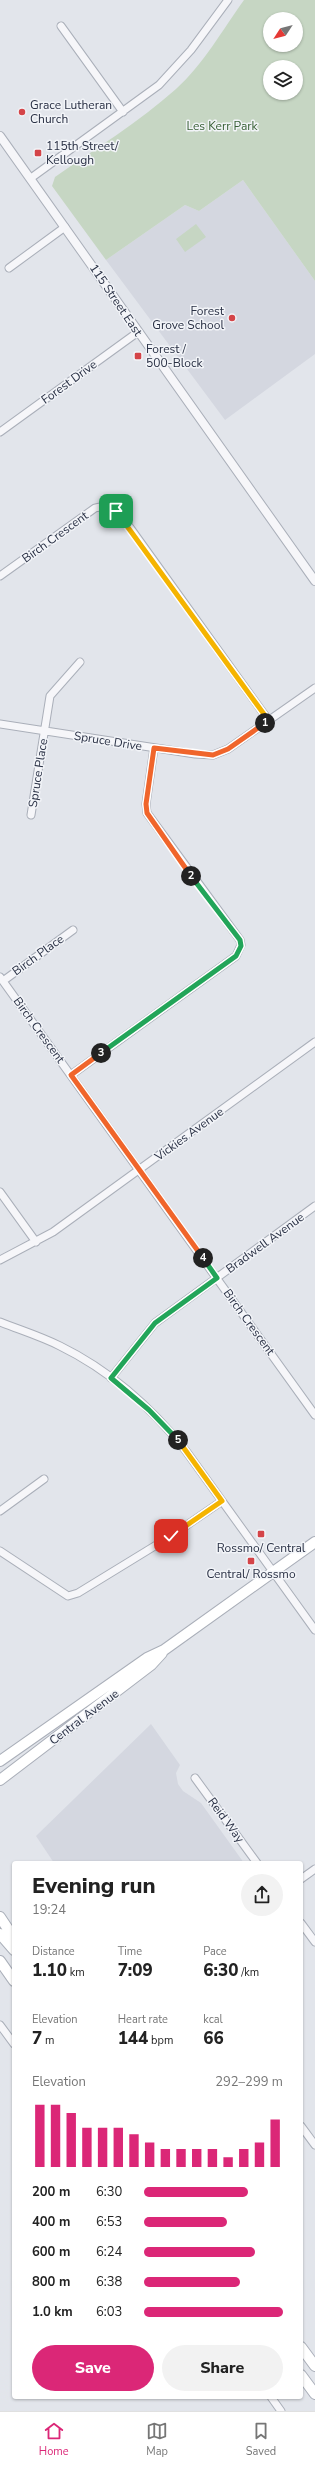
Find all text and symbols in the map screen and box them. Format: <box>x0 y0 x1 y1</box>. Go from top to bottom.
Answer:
north arrow <box>263 12 303 52</box>
map controls <box>263 12 303 100</box>
button: layers <box>263 60 303 100</box>
place label: Grace Lutheran Church <box>30 97 112 127</box>
marker: Grace Lutheran Church <box>17 107 27 117</box>
park label: Les Kerr Park <box>186 118 259 134</box>
place label: 115th Street/ Kellough <box>46 138 119 168</box>
marker: 115th Street/ Kellough <box>33 148 43 158</box>
street label: 115 Street East <box>86 261 146 340</box>
place label: Forest Grove School <box>152 303 225 333</box>
marker: Forest Grove School <box>227 313 237 323</box>
place label: Forest / 500-Block <box>146 341 204 371</box>
marker: Forest / 500-Block <box>133 351 143 361</box>
street label: Forest Drive <box>38 356 100 408</box>
pin <box>99 494 133 528</box>
icon: arrive <box>105 500 127 522</box>
street label: Birch Crescent <box>19 507 92 566</box>
pin: 1 <box>255 713 275 733</box>
text: 1 <box>262 715 268 730</box>
street label: Spruce Drive <box>73 728 143 754</box>
street label: Spruce Place <box>25 737 51 809</box>
pin: 2 <box>181 866 201 886</box>
text: 2 <box>188 868 194 883</box>
street label: Birch Place <box>9 931 67 979</box>
street label: Birch Crescent <box>10 994 69 1067</box>
pin: 3 <box>91 1043 111 1063</box>
text: 3 <box>98 1045 104 1060</box>
street label: Vickies Avenue <box>151 1104 227 1165</box>
street label: Bradwell Avenue <box>223 1209 307 1277</box>
pin: 4 <box>193 1248 213 1268</box>
text: 4 <box>200 1250 206 1265</box>
street label: Birch Crescent <box>220 1286 279 1359</box>
pin: 5 <box>168 1430 188 1450</box>
text: 5 <box>175 1432 181 1447</box>
pin <box>154 1519 188 1553</box>
icon: check <box>160 1525 182 1547</box>
marker: Rossmo/ Central <box>256 1529 266 1539</box>
place label: Rossmo/ Central <box>217 1540 306 1556</box>
marker: Central/ Rossmo <box>246 1556 256 1566</box>
place label: Central/ Rossmo <box>206 1566 296 1582</box>
street label: Central Avenue <box>46 1686 122 1748</box>
street label: Reid Way <box>204 1794 248 1846</box>
text: Evening run <box>32 1871 156 1901</box>
button: share <box>241 1874 283 1916</box>
text: 19:24 <box>32 1901 66 1919</box>
text: Distance <box>32 1944 75 1959</box>
text: Time <box>118 1944 142 1959</box>
text: Pace <box>203 1944 227 1959</box>
text: 1.10 <box>32 1959 67 1982</box>
text: 7:09 <box>118 1959 153 1982</box>
text: 6:30 <box>203 1959 238 1982</box>
text: km <box>67 1965 85 1980</box>
text: /km <box>238 1965 259 1980</box>
text: Elevation <box>32 2012 78 2027</box>
text: Heart rate <box>118 2012 168 2027</box>
text: kcal <box>203 2012 223 2027</box>
text: 7 <box>32 2027 42 2050</box>
text: 144 <box>118 2027 148 2050</box>
text: 66 <box>203 2027 224 2050</box>
text: m <box>42 2033 54 2048</box>
text: bpm <box>148 2033 173 2048</box>
text: Elevation <box>32 2073 86 2091</box>
text: 292–299 m <box>215 2073 283 2091</box>
text: 200 m <box>32 2183 70 2201</box>
text: 6:30 <box>96 2183 122 2201</box>
text: 400 m <box>32 2213 70 2231</box>
text: 6:53 <box>96 2213 122 2231</box>
text: 600 m <box>32 2243 70 2261</box>
text: 6:24 <box>96 2243 122 2261</box>
text: 800 m <box>32 2273 70 2291</box>
text: 6:38 <box>96 2273 122 2291</box>
text: 1.0 km <box>32 2303 73 2321</box>
text: 6:03 <box>96 2303 122 2321</box>
button: Save <box>32 2345 154 2391</box>
button: Share <box>162 2345 283 2391</box>
tab: Home <box>39 2420 69 2459</box>
tab: Map <box>146 2420 168 2459</box>
tab: Saved <box>246 2420 276 2459</box>

